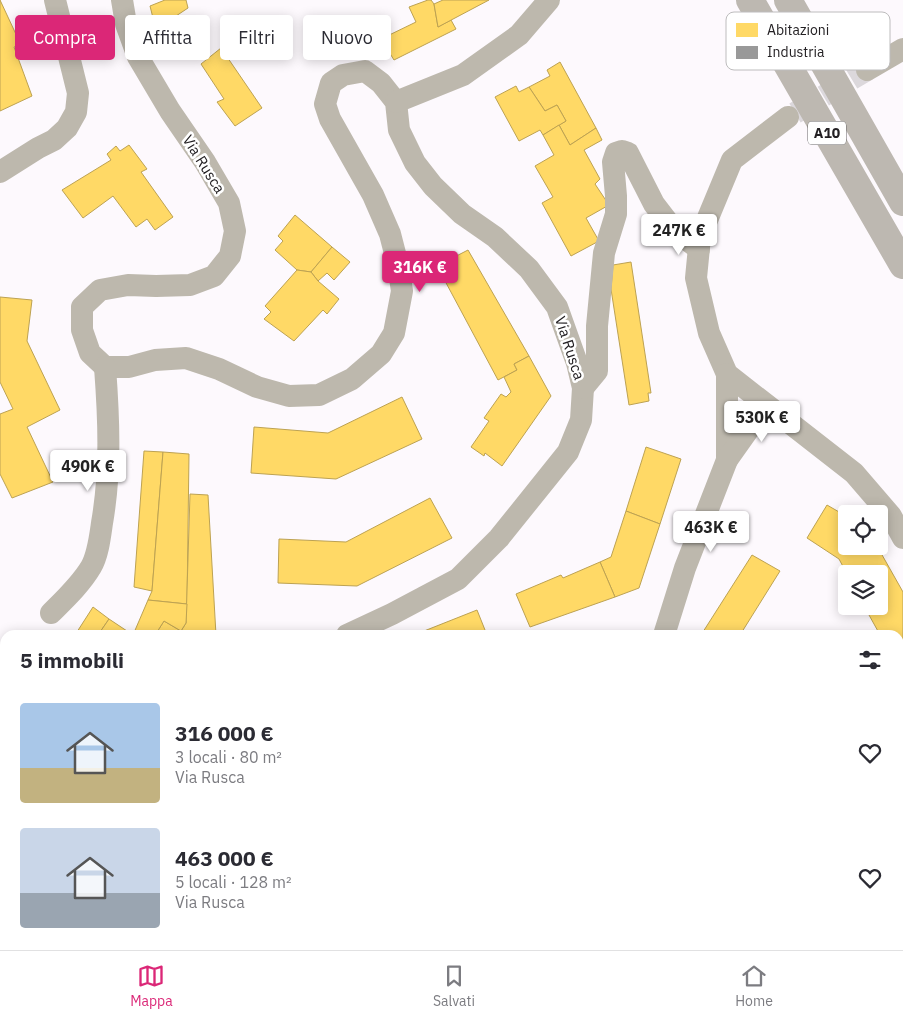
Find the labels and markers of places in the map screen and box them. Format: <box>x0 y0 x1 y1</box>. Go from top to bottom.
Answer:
pin: 247K € <box>638 214 720 256</box>
pin: 316K € <box>379 250 461 293</box>
pin: 530K € <box>721 400 803 443</box>
pin: 490K € <box>47 450 129 492</box>
pin: 463K € <box>670 510 752 553</box>

